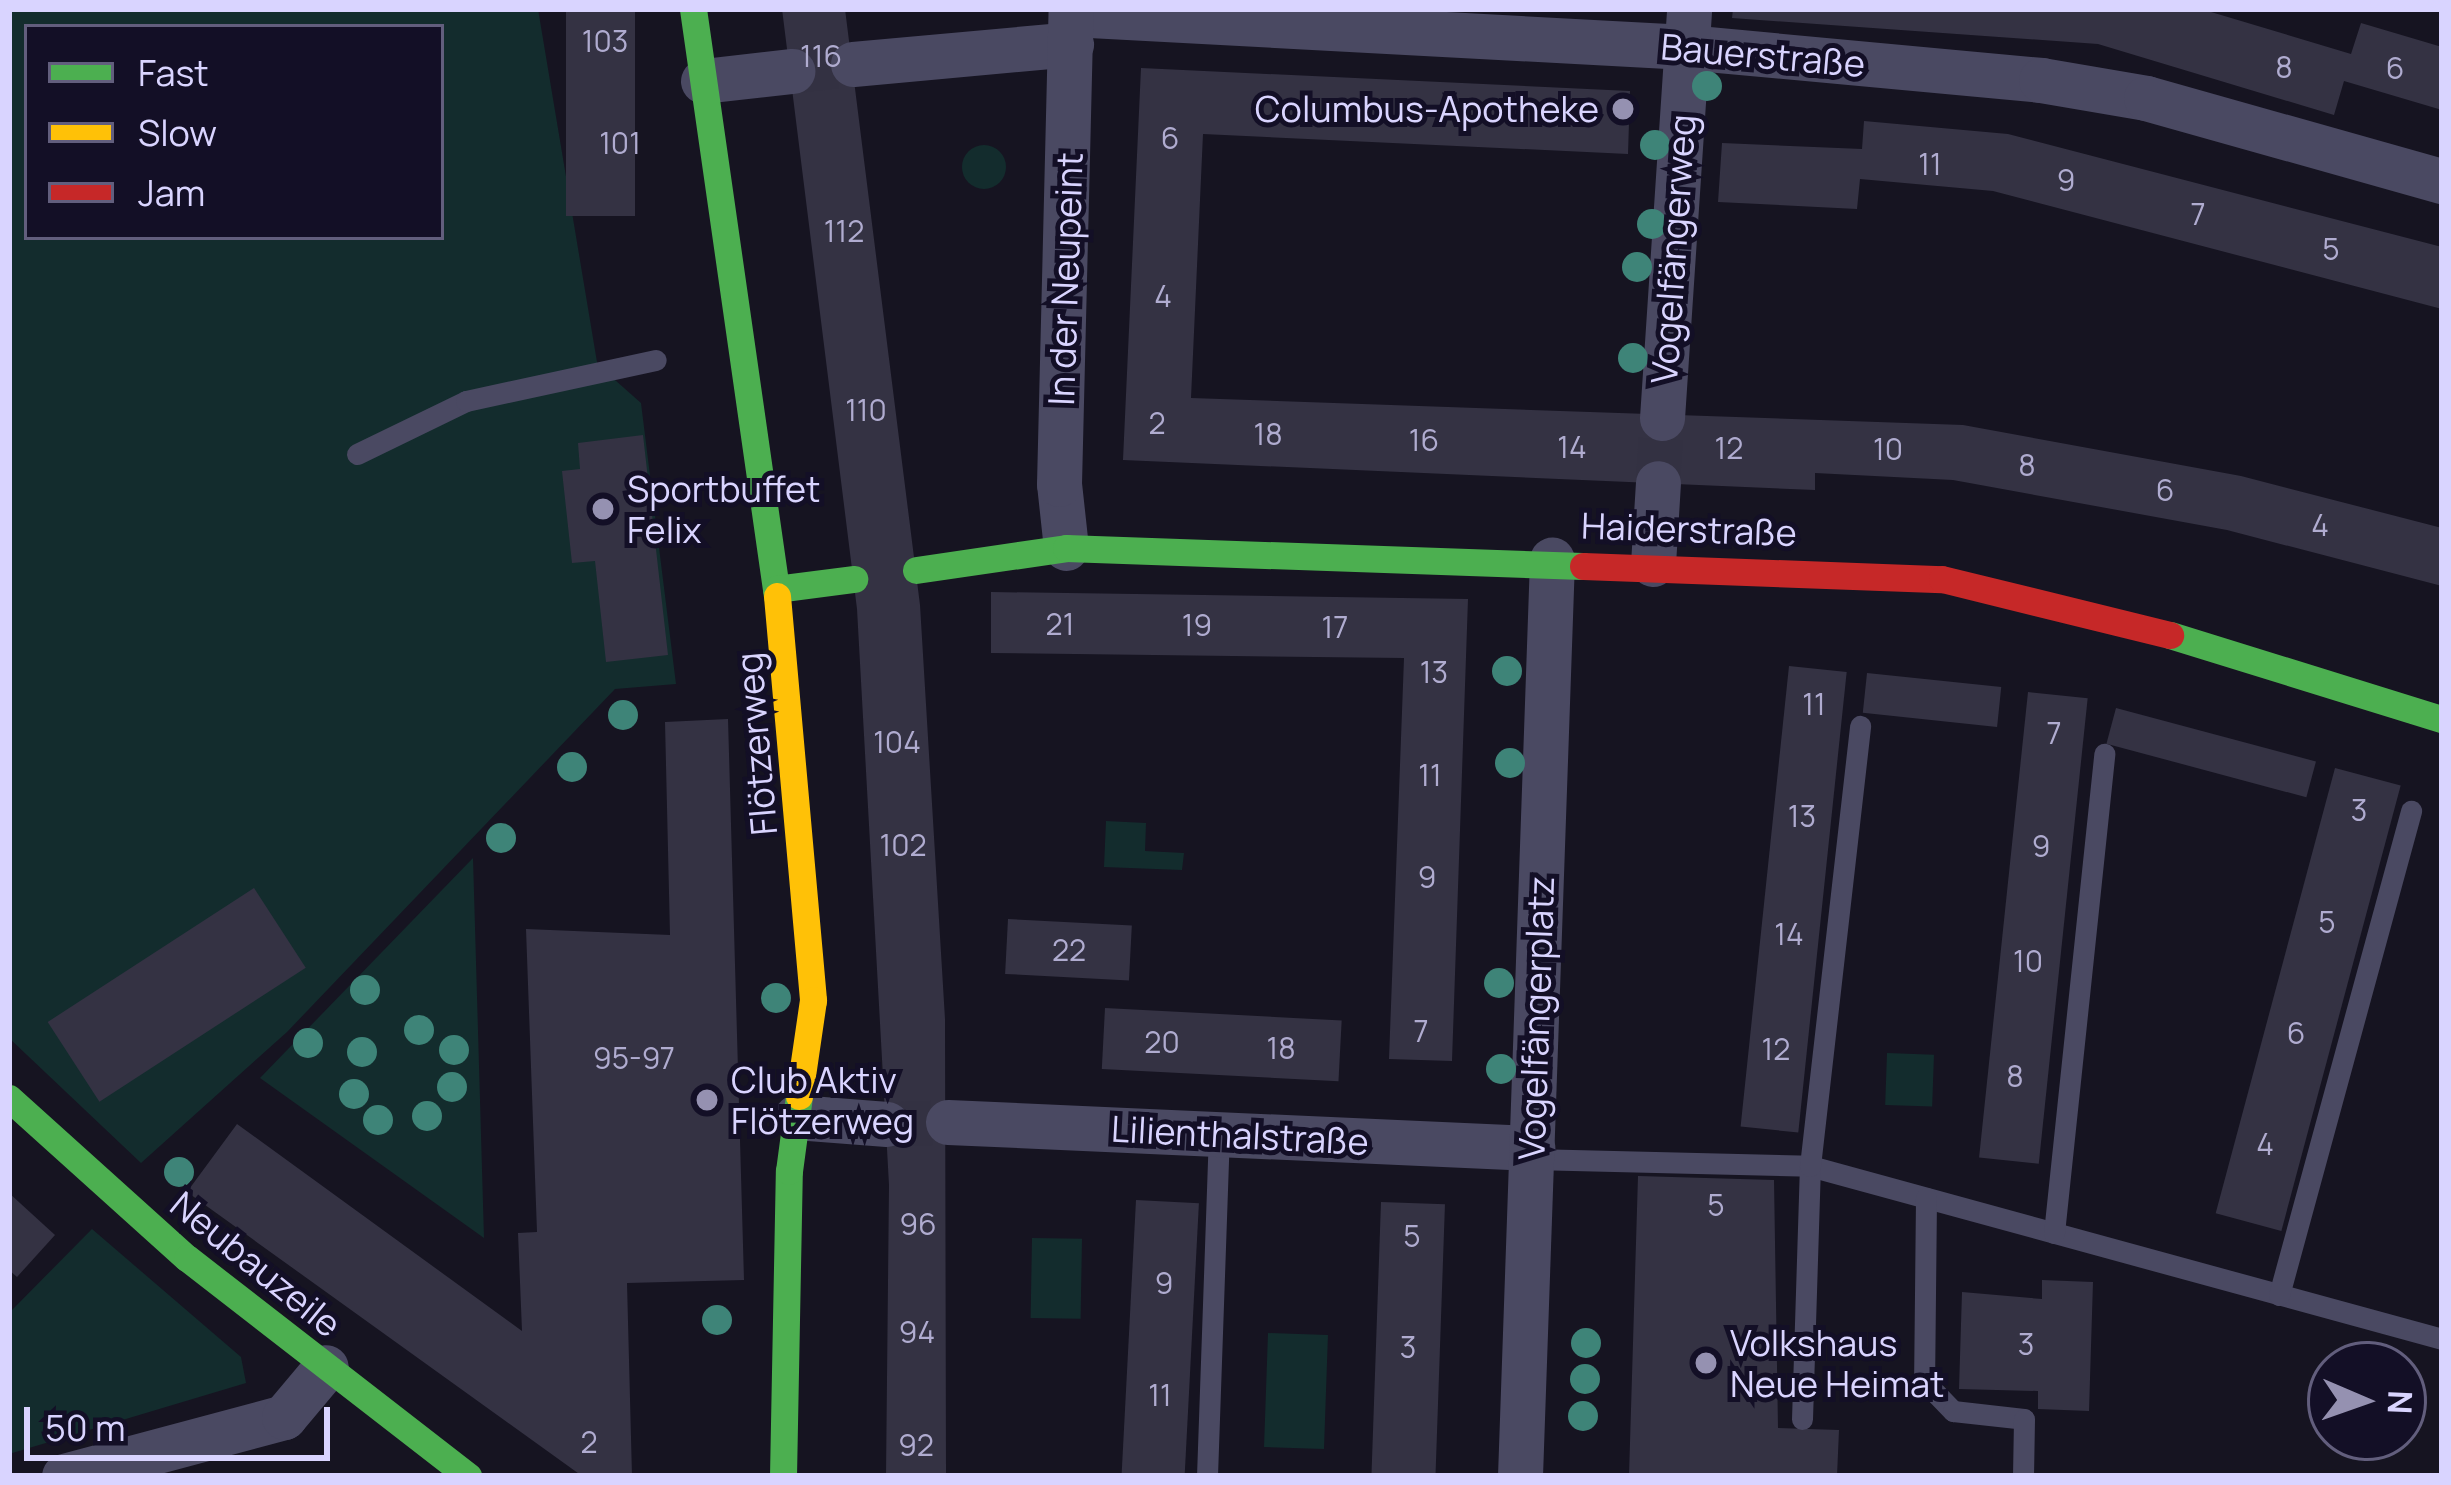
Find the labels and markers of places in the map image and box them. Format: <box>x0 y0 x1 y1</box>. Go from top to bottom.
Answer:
place label: Columbus-Apotheke <box>1255 87 1599 131</box>
marker: Columbus-Apotheke <box>1610 96 1636 122</box>
place label: Sportbuffet Felix <box>627 466 820 551</box>
marker: Sportbuffet Felix <box>590 496 616 522</box>
place label: Club Aktiv Flötzerweg <box>731 1057 914 1142</box>
marker: Club Aktiv Flötzerweg <box>694 1087 720 1113</box>
place label: Volkshaus Neue Heimat <box>1730 1320 1944 1405</box>
marker: Volkshaus Neue Heimat <box>1693 1350 1719 1376</box>

